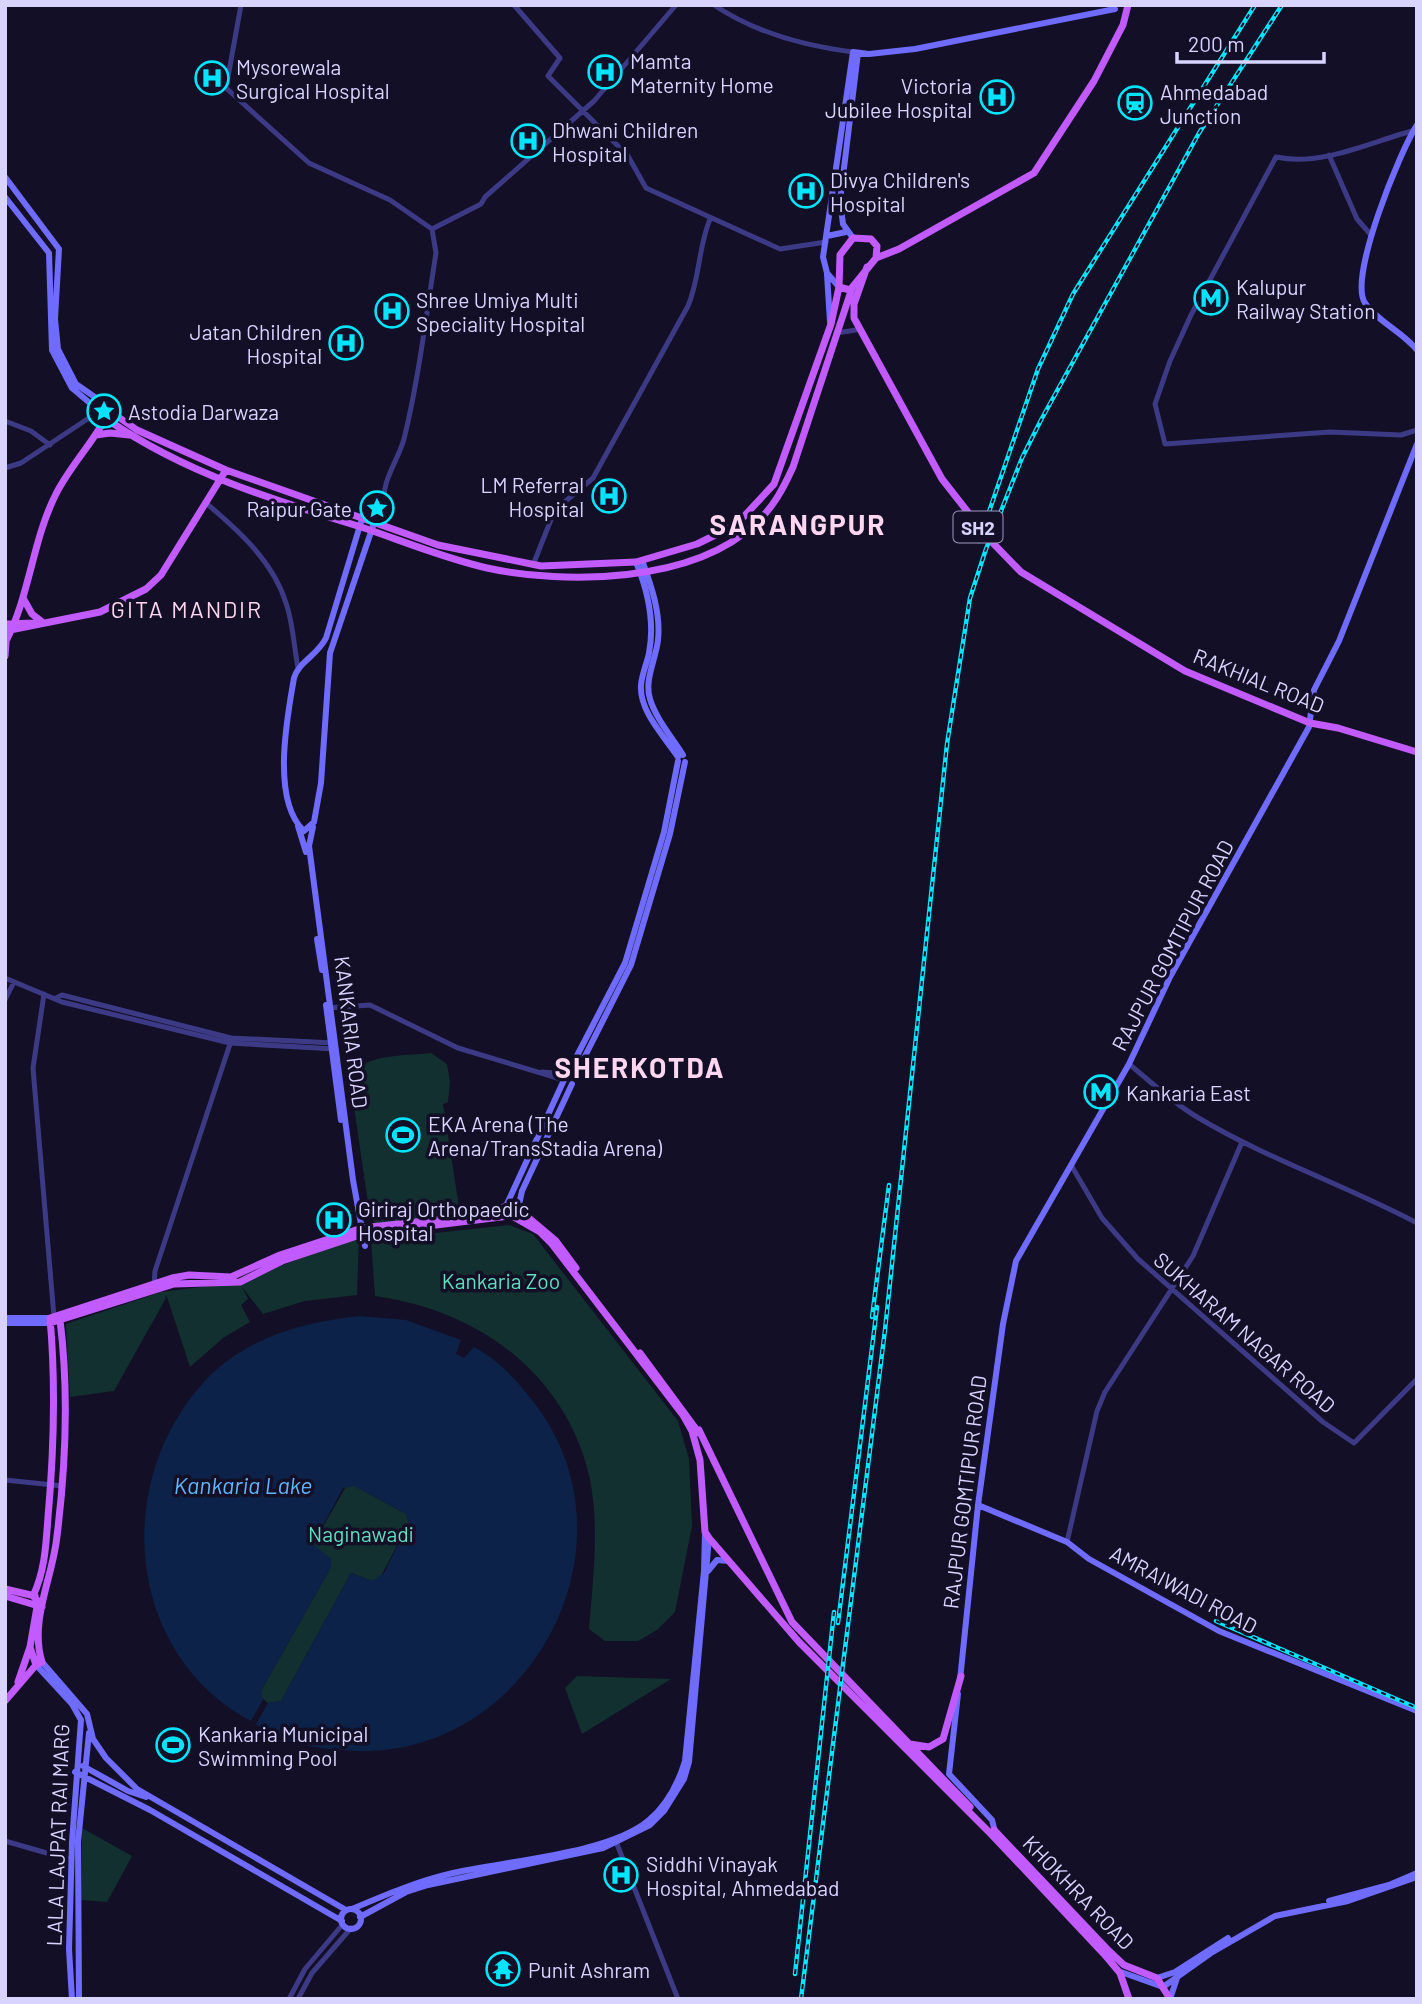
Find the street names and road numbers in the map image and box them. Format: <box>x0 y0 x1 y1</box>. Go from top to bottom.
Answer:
road number: SH2 <box>954 512 1002 542</box>
street label: RAKHIAL ROAD <box>1190 642 1328 718</box>
street label: RAJPUR GOMTIPUR ROAD <box>1106 835 1238 1055</box>
street label: KANKARIA ROAD <box>330 954 374 1110</box>
street label: SUKHARAM NAGAR ROAD <box>1149 1246 1341 1418</box>
street label: RAJPUR GOMTIPUR ROAD <box>937 1374 991 1610</box>
street label: AMRAIWADI ROAD <box>1106 1540 1262 1638</box>
street label: LALA LAJPAT RAI MARG <box>41 1723 73 1947</box>
street label: KHOKHRA ROAD <box>1018 1830 1140 1954</box>

